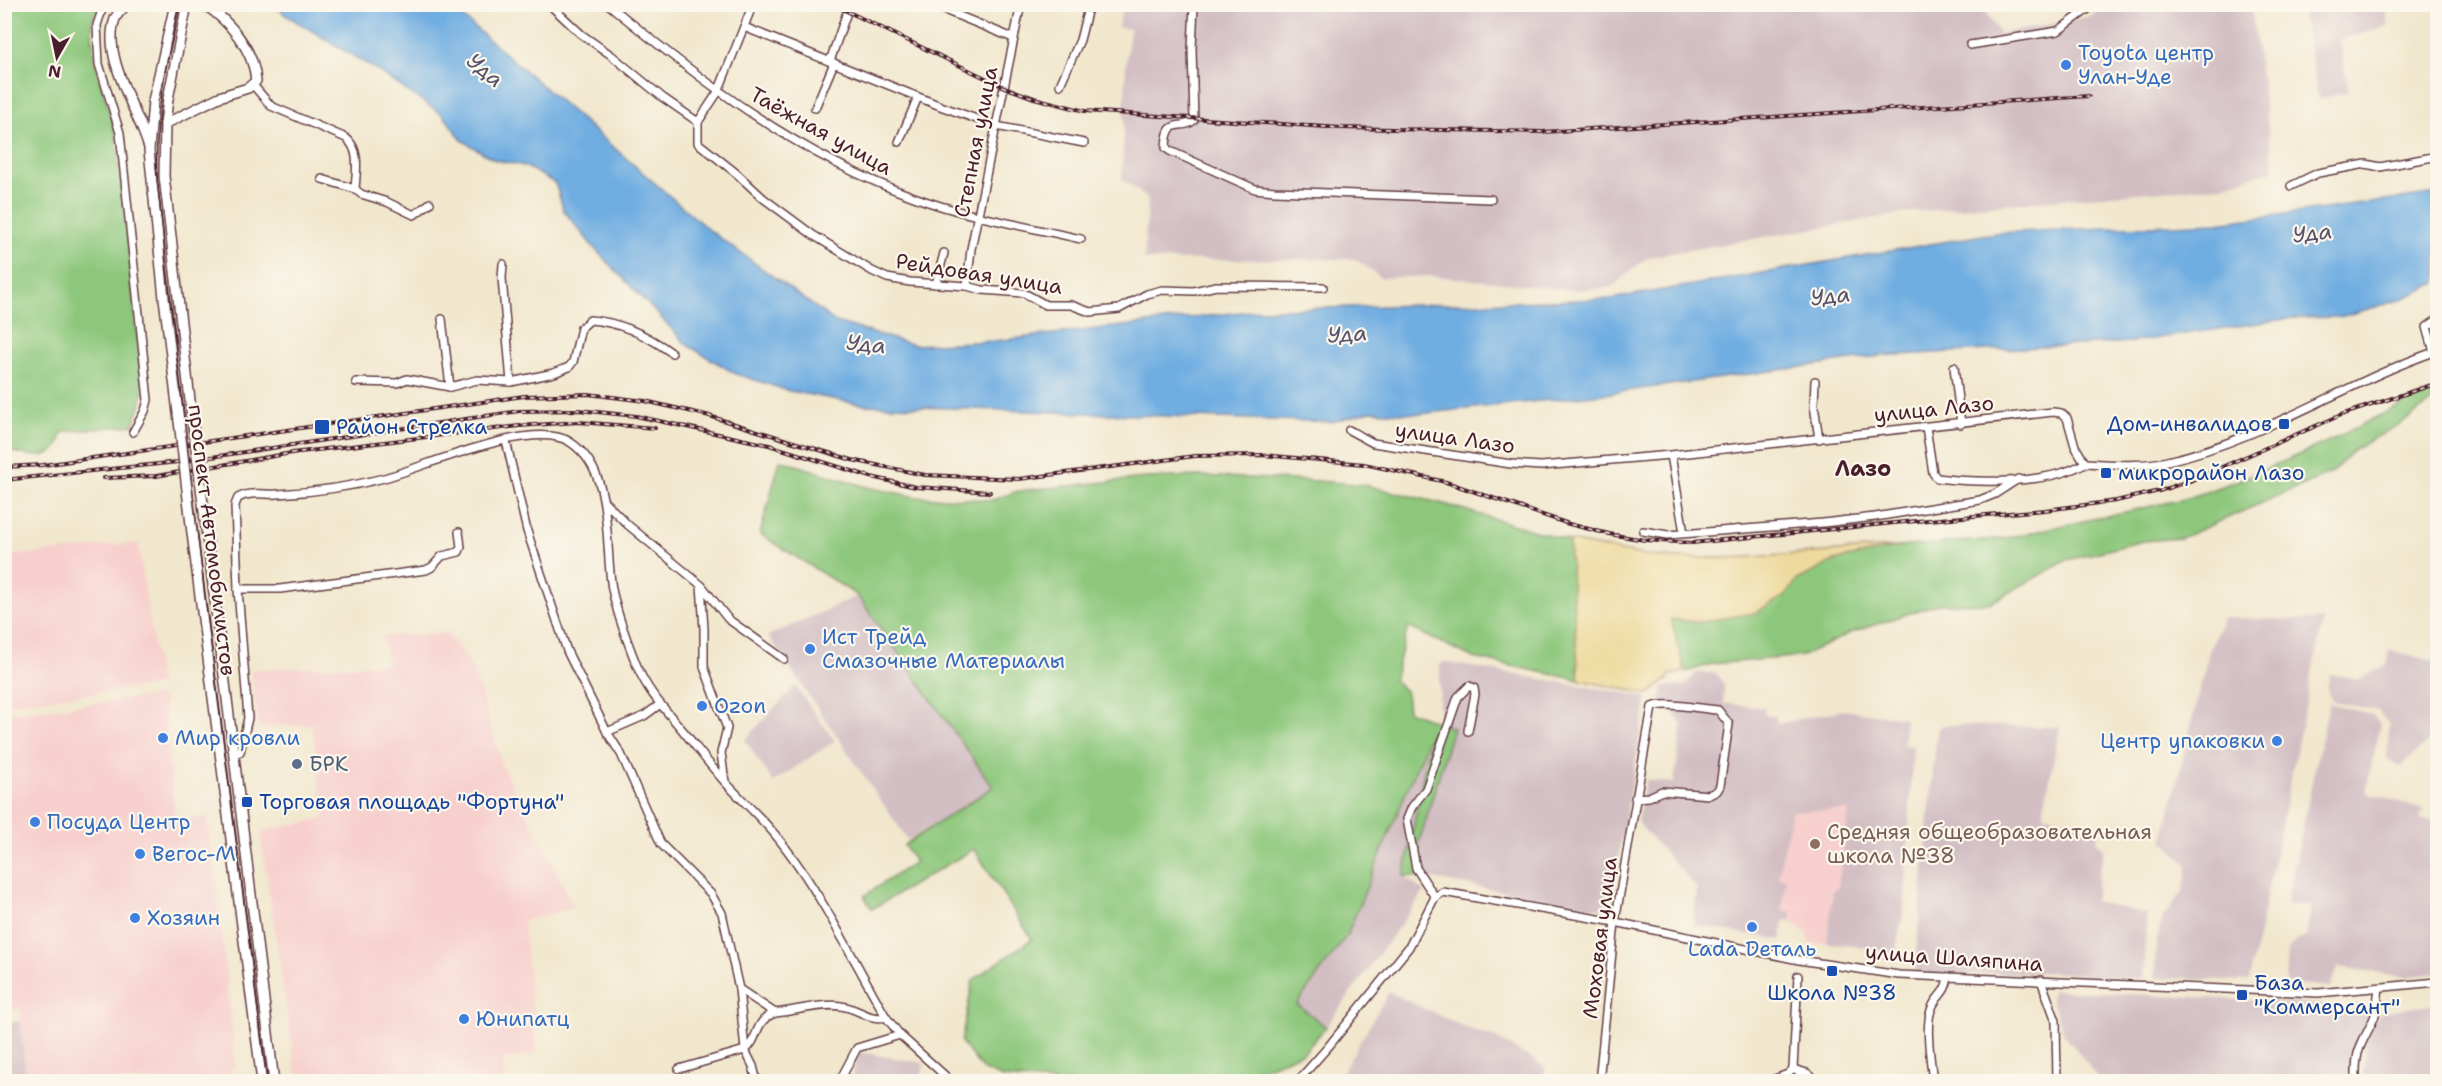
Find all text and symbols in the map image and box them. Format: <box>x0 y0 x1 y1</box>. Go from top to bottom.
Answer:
north arrow <box>27 27 87 87</box>
place label: Toyota центр Улан-Уде <box>2078 39 2214 91</box>
water label: Уда <box>460 46 510 94</box>
marker: Toyota центр Улан-Уде <box>2059 58 2073 72</box>
text: N <box>47 60 63 83</box>
street label: Степная улица <box>948 64 1004 220</box>
street label: Таёжная улица <box>745 80 897 182</box>
water label: Уда <box>2290 216 2334 250</box>
street label: Рейдовая улица <box>894 247 1064 301</box>
water label: Уда <box>1808 279 1852 313</box>
water label: Уда <box>1326 318 1368 350</box>
water label: Уда <box>845 327 887 361</box>
street label: улица Лазо <box>1873 389 1995 429</box>
street label: проспект Автомобилистов <box>181 403 243 677</box>
place label: Дом-инвалидов <box>2107 410 2272 438</box>
place label: Район Стрелка <box>336 413 487 441</box>
street label: улица Лазо <box>1393 416 1517 460</box>
marker: Дом-инвалидов <box>2277 417 2291 431</box>
marker: Район Стрелка <box>313 418 331 436</box>
district label: Лазо <box>1835 454 1891 483</box>
place label: микрорайон Лазо <box>2118 459 2304 487</box>
marker: микрорайон Лазо <box>2099 466 2113 480</box>
place label: Ист Трейд Смазочные Материалы <box>822 623 1065 675</box>
marker: Ист Трейд Смазочные Материалы <box>803 642 817 656</box>
place label: Ozon <box>714 692 766 720</box>
marker: Ozon <box>695 699 709 713</box>
place label: Мир кровли <box>175 724 300 752</box>
place label: Центр упаковки <box>2100 727 2265 755</box>
marker: Мир кровли <box>156 731 170 745</box>
marker: Центр упаковки <box>2270 734 2284 748</box>
place label: БРК <box>309 750 349 778</box>
marker: БРК <box>290 757 304 771</box>
place label: Торговая площадь "Фортуна" <box>259 788 564 816</box>
marker: Торговая площадь "Фортуна" <box>240 795 254 809</box>
place label: Посуда Центр <box>47 808 190 836</box>
marker: Посуда Центр <box>28 815 42 829</box>
place label: Средняя общеобразовательная школа №38 <box>1827 818 2152 870</box>
marker: Средняя общеобразовательная школа №38 <box>1808 837 1822 851</box>
place label: Вегос-М <box>152 840 236 868</box>
marker: Вегос-М <box>133 847 147 861</box>
street label: Моховая улица <box>1576 856 1624 1020</box>
place label: Хозяин <box>147 904 220 932</box>
marker: Хозяин <box>128 911 142 925</box>
marker: Lada Dеталь <box>1745 920 1759 934</box>
place label: Lada Dеталь <box>1688 935 1816 963</box>
street label: улица Шаляпина <box>1864 938 2044 978</box>
marker: Школа №38 <box>1825 964 1839 978</box>
place label: База "Коммерсант" <box>2254 969 2400 1021</box>
place label: Школа №38 <box>1767 979 1897 1007</box>
marker: База "Коммерсант" <box>2235 988 2249 1002</box>
place label: Юнипатц <box>476 1005 570 1033</box>
marker: Юнипатц <box>457 1012 471 1026</box>

